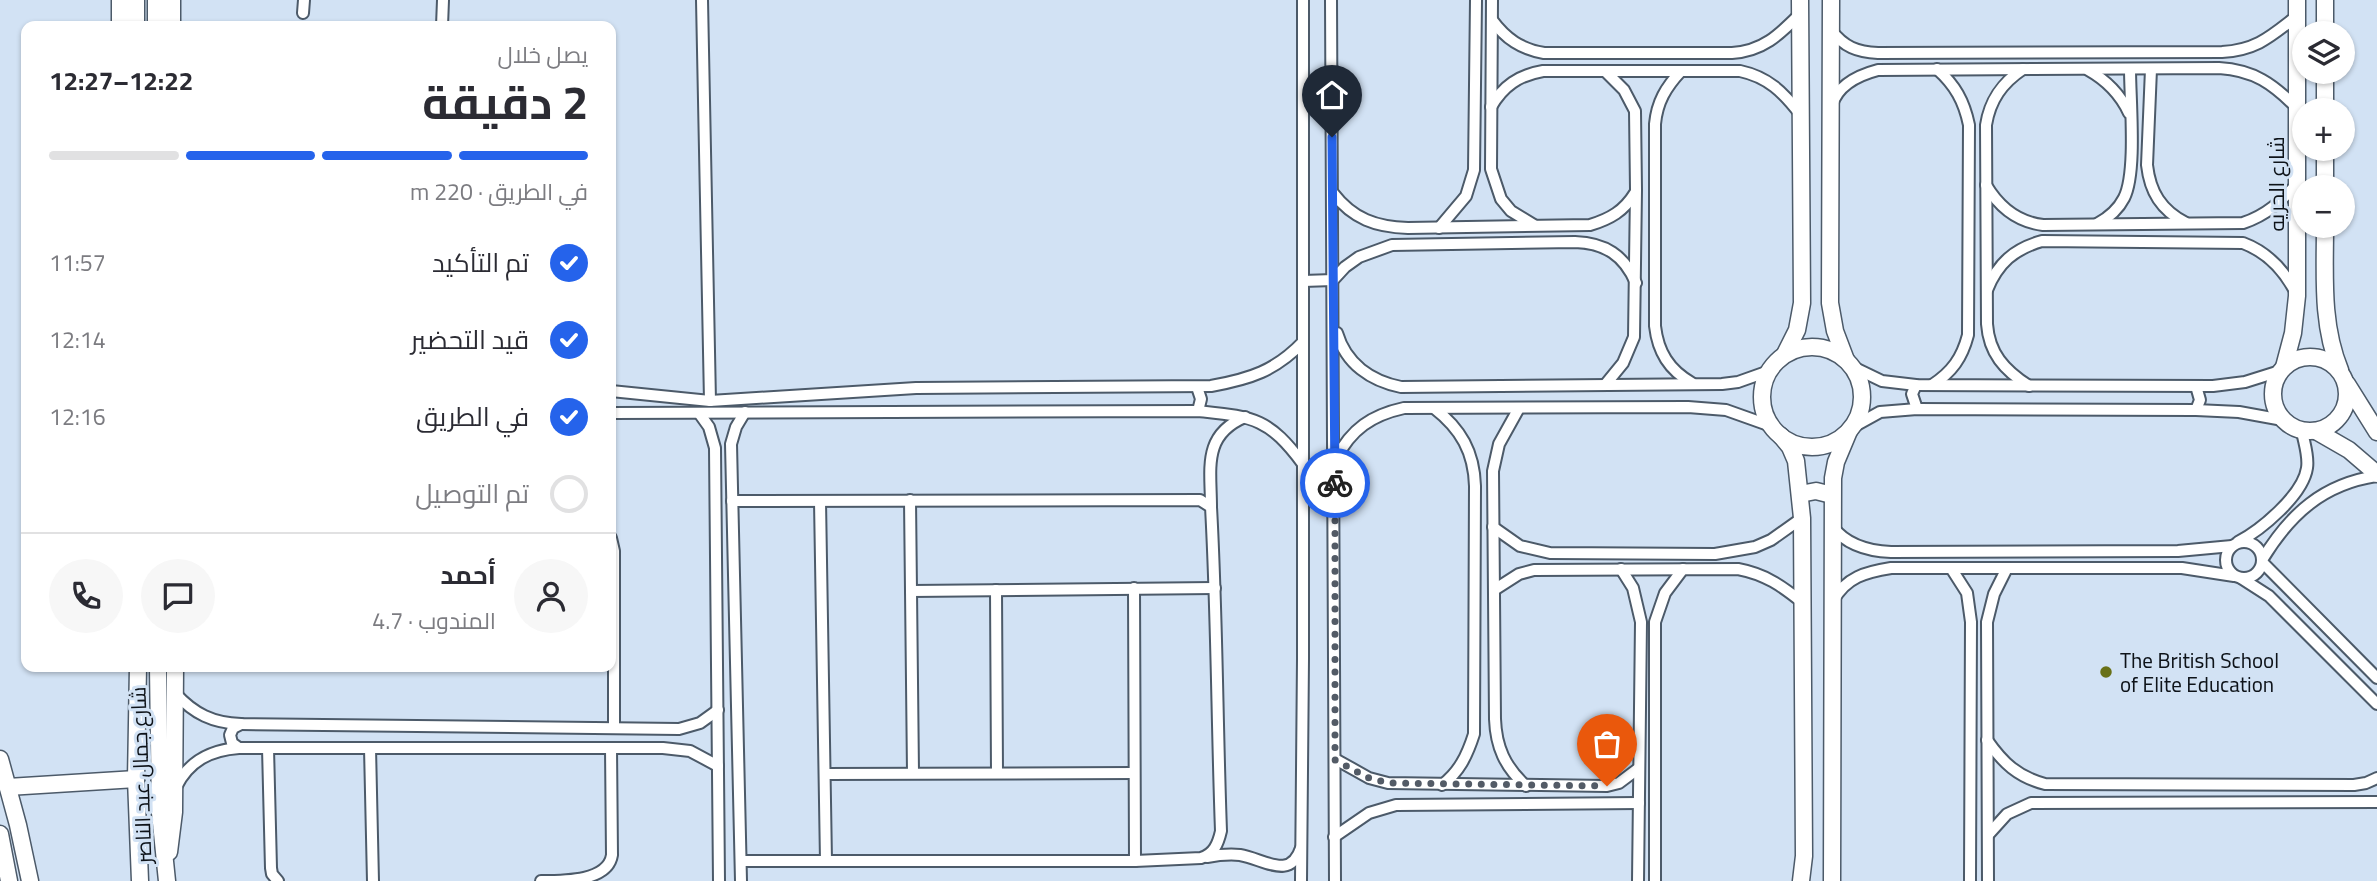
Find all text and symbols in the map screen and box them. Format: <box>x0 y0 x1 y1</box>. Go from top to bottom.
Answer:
map controls <box>2292 21 2355 238</box>
button: layers <box>2292 21 2355 84</box>
text: يصل خلال <box>498 33 588 76</box>
text: 12:22–12:27 <box>49 56 193 105</box>
text: 2 دقيقة <box>422 59 588 145</box>
pin <box>1302 65 1362 137</box>
icon: home <box>1313 76 1351 114</box>
button: + <box>2292 98 2355 161</box>
street label: شارع الحريه <box>2257 136 2296 232</box>
text: في الطريق · 220 m <box>410 170 588 213</box>
button: − <box>2292 175 2355 238</box>
text: تم التأكيد <box>432 238 529 287</box>
text: 11:57 <box>49 241 106 284</box>
icon: check <box>550 244 588 282</box>
text: قيد التحضير <box>411 315 529 364</box>
text: 12:14 <box>49 318 106 361</box>
icon: check <box>550 321 588 359</box>
text: في الطريق <box>416 392 529 441</box>
text: 12:16 <box>49 395 106 438</box>
icon: check <box>550 398 588 436</box>
courier <box>1300 448 1370 518</box>
icon: bike <box>1316 464 1354 502</box>
text: تم التوصيل <box>415 469 529 518</box>
text: أحمد <box>440 550 496 599</box>
button: phone <box>49 559 123 633</box>
button: chat <box>141 559 215 633</box>
button: person <box>514 559 588 633</box>
text: المندوب · 4.7 <box>372 599 496 642</box>
place label: The British School of Elite Education <box>2120 641 2279 704</box>
marker: The British School of Elite Education <box>2098 664 2114 680</box>
street label: شارع جمال عبد الناصر <box>118 686 164 865</box>
pin <box>1577 714 1637 786</box>
icon: bag <box>1588 725 1626 763</box>

